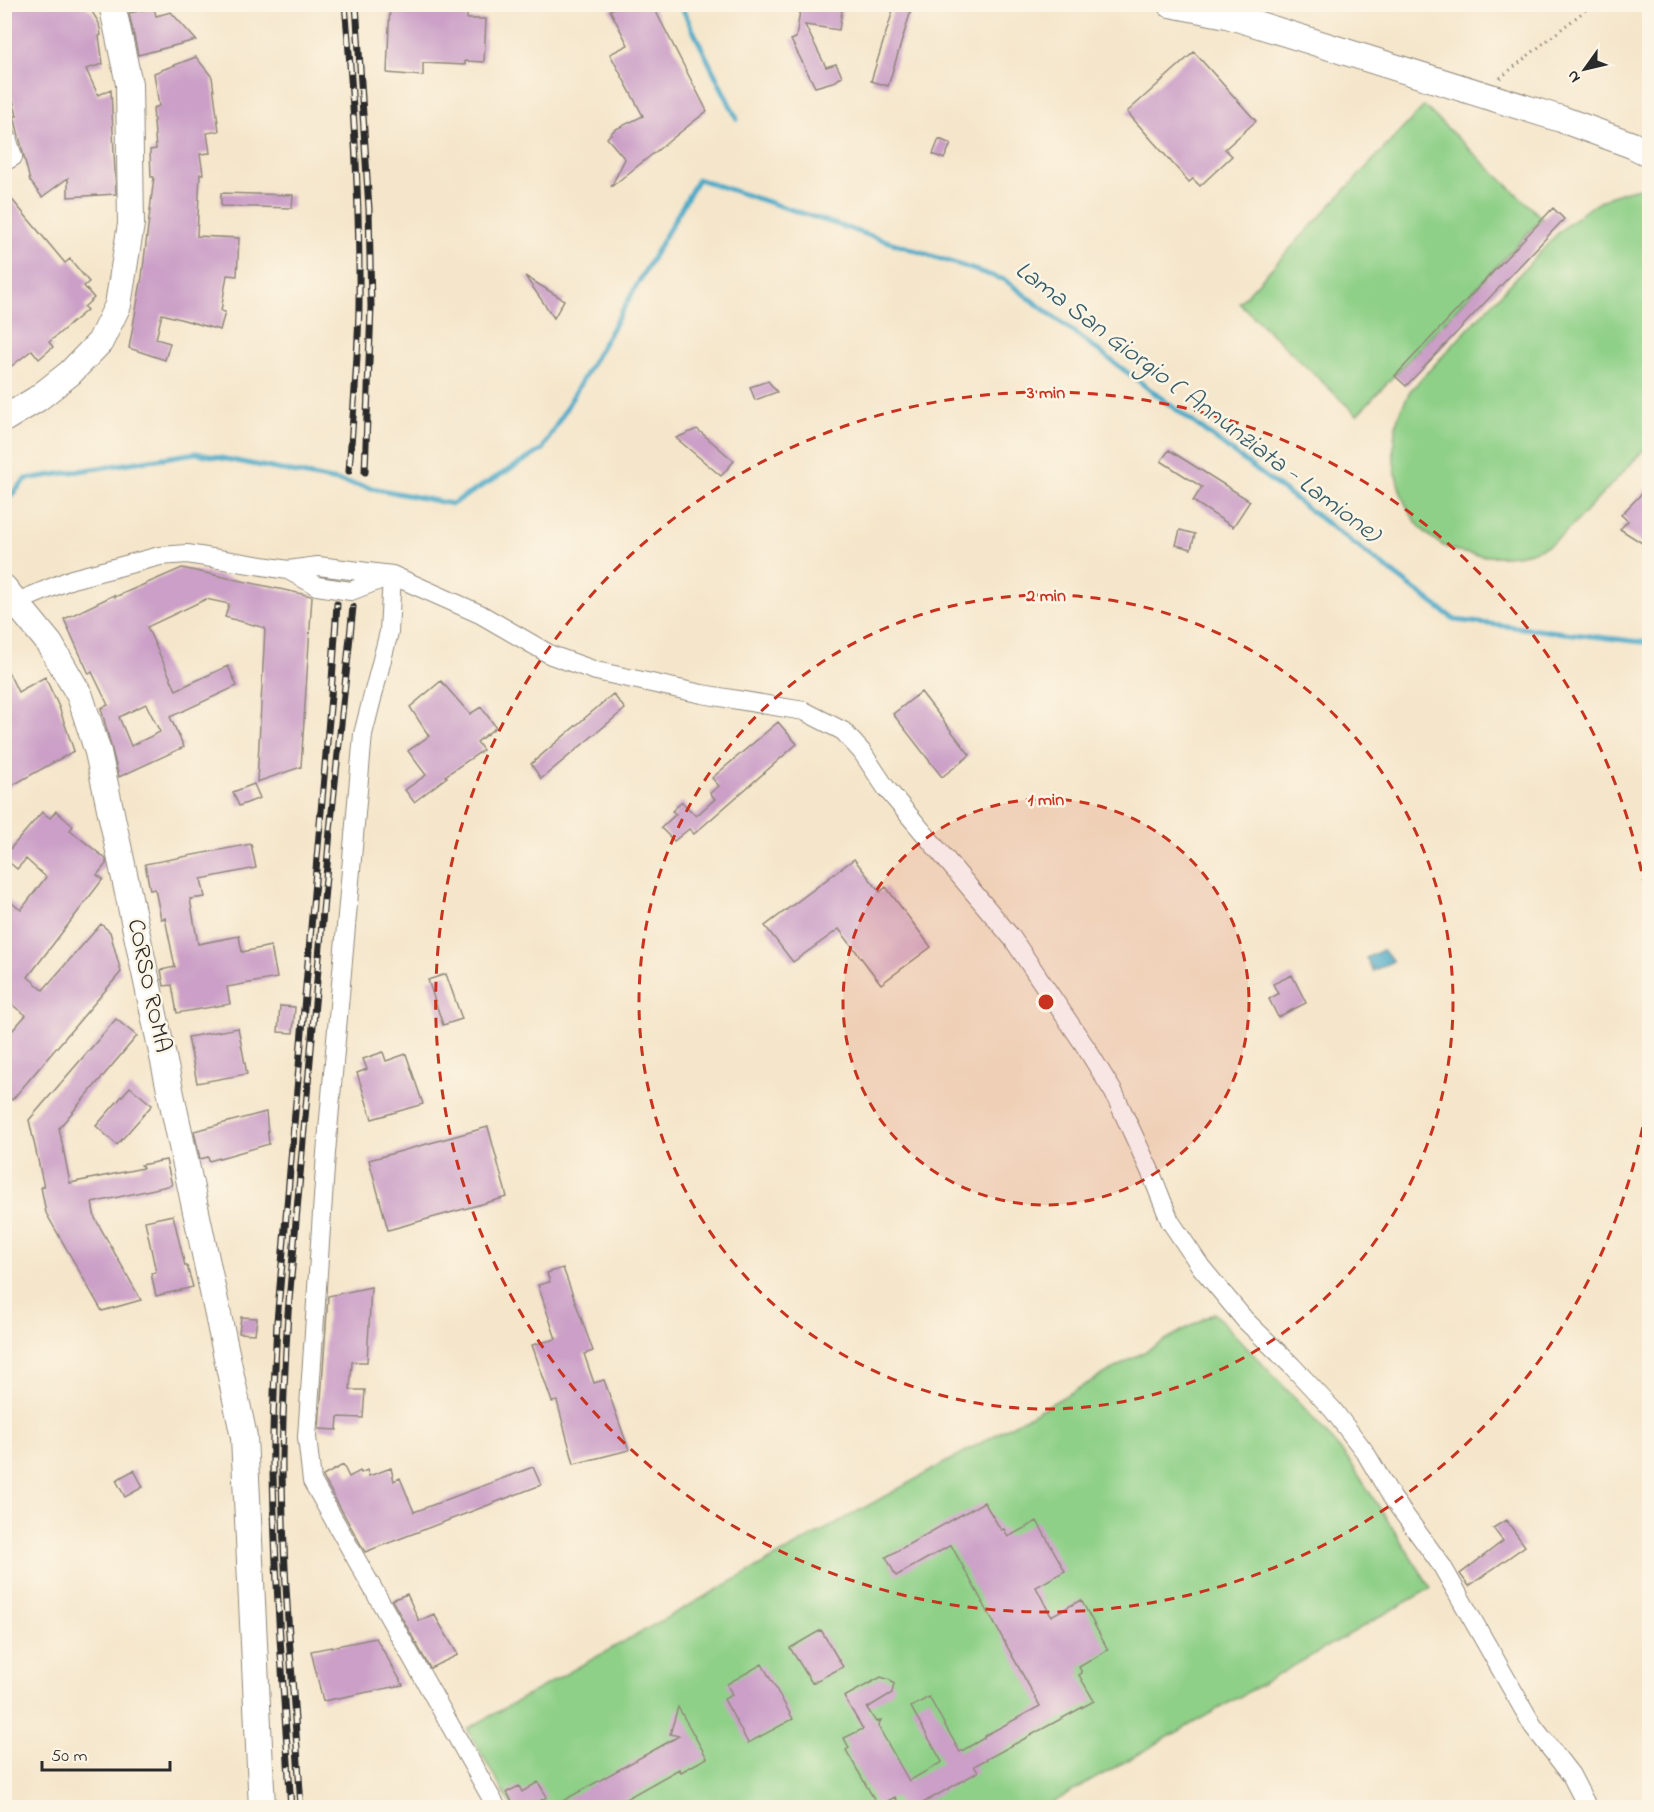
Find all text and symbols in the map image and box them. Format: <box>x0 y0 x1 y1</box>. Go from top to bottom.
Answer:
north arrow <box>1555 39 1615 99</box>
text: N <box>1561 65 1587 87</box>
water label: Lama San Giorgio ( Annunziata - Lamione) <box>1006 253 1390 555</box>
text: 3 min <box>1026 381 1065 407</box>
text: 2 min <box>1025 584 1066 610</box>
text: 1 min <box>1028 788 1064 814</box>
street label: CORSO ROMA <box>117 916 179 1056</box>
centre of rings <box>1036 992 1056 1012</box>
scale bar <box>42 1734 170 1772</box>
text: 50 m <box>51 1744 88 1770</box>

